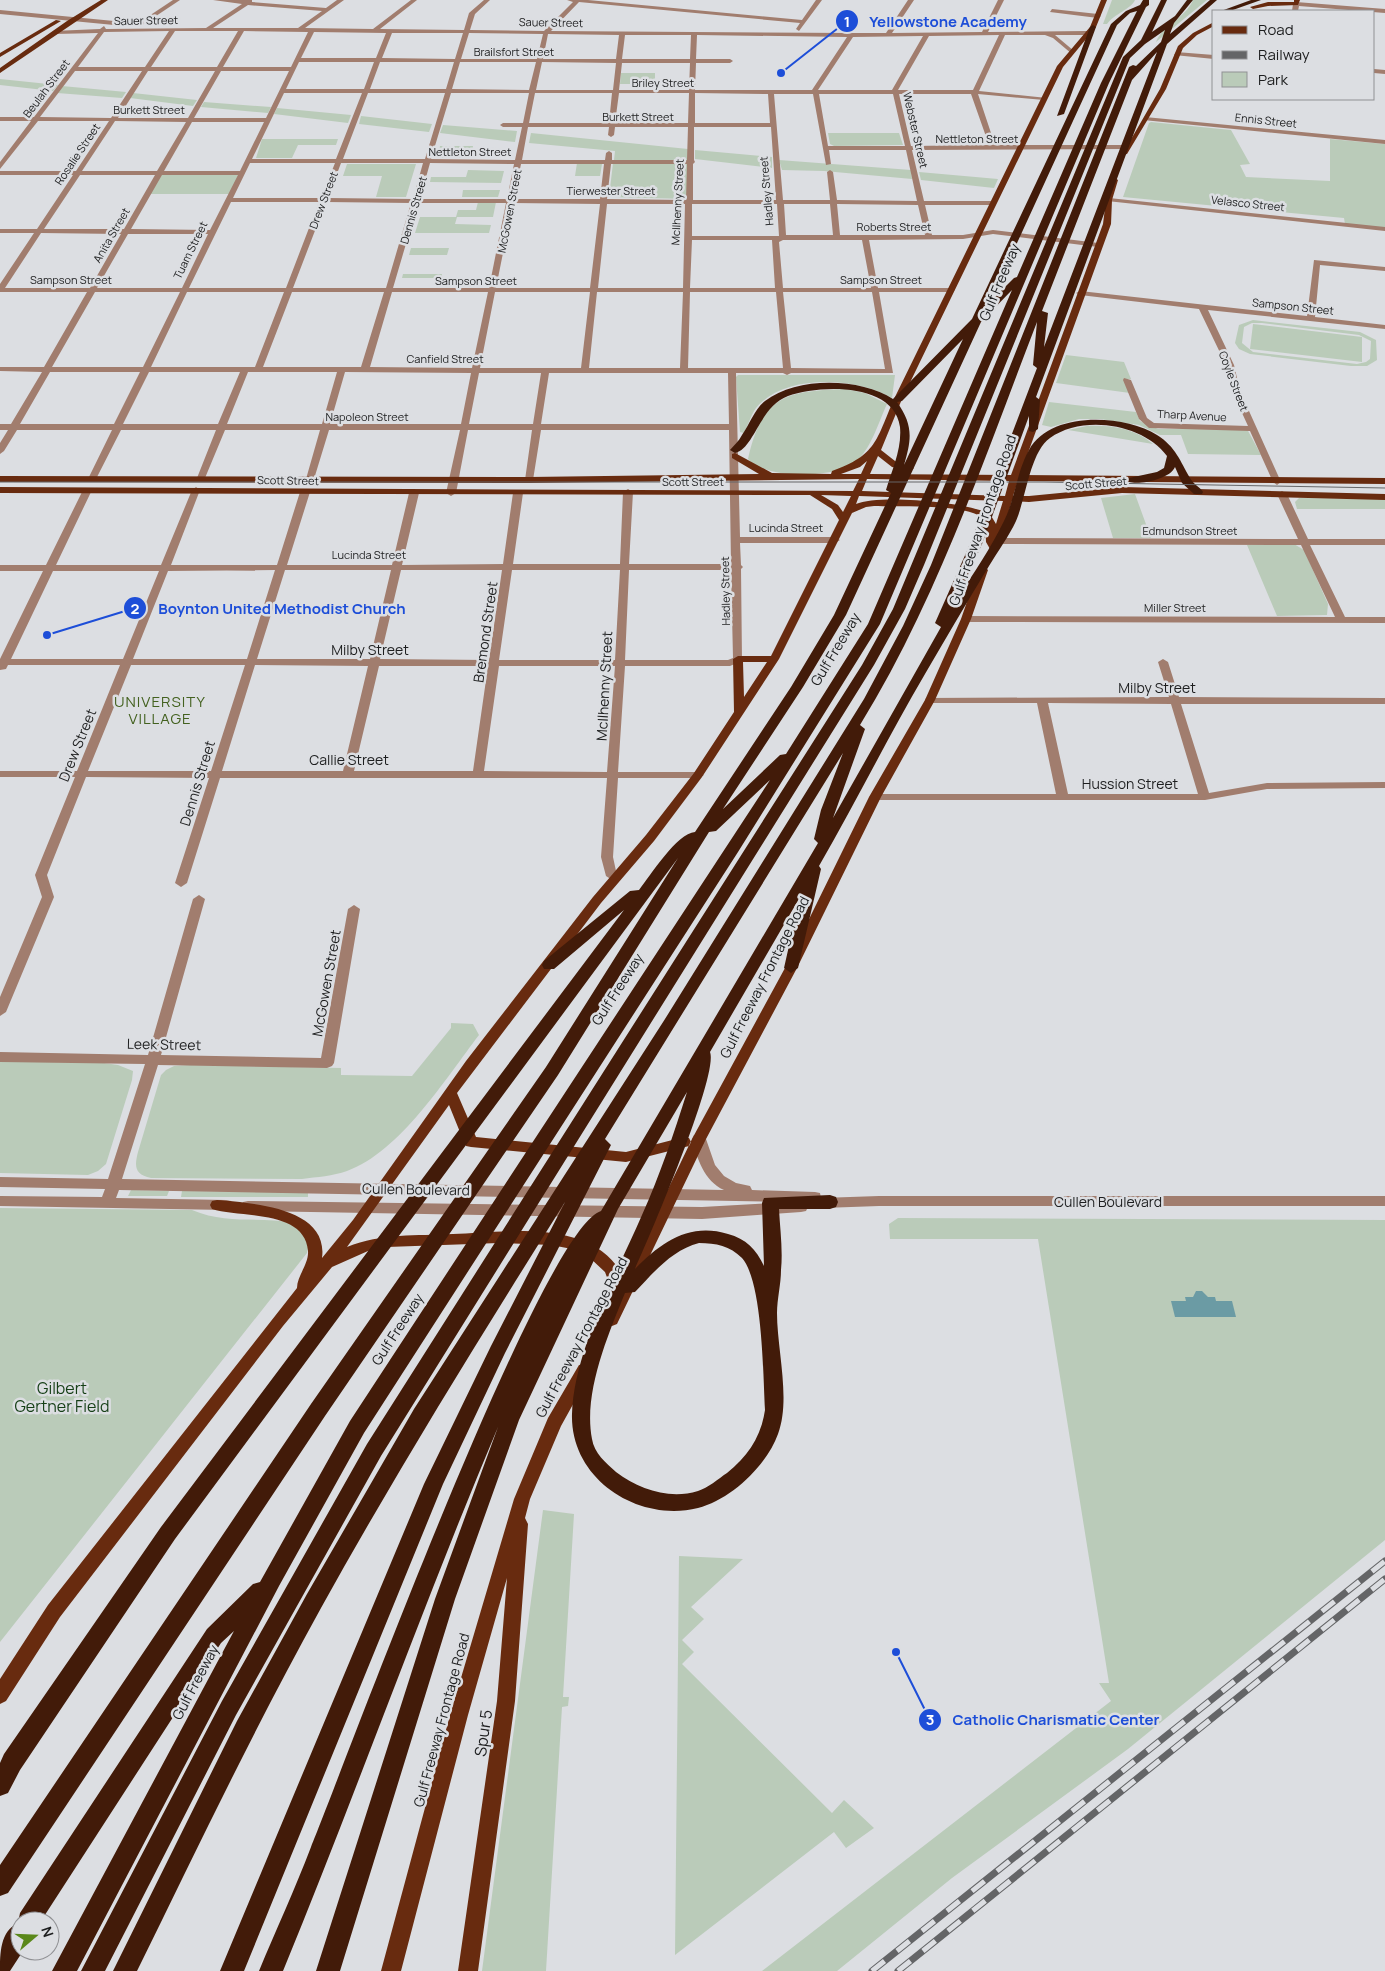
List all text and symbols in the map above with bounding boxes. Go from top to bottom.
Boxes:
callout: Yellowstone Academy [834,6,1037,36]
legend [1212,10,1375,100]
text: 1 [844,11,850,32]
text: Yellowstone Academy [869,11,1027,32]
street label: Sauer Street [114,12,178,28]
street label: Sauer Street [519,14,583,30]
text: Road [1258,19,1294,40]
street label: Brailsfort Street [474,44,554,59]
text: Railway [1258,44,1310,65]
street label: Beulah Street [19,56,73,120]
text: Park [1258,69,1288,90]
street label: Briley Street [632,75,694,90]
street label: Webster Street [900,91,932,169]
street label: Burkett Street [113,102,185,117]
street label: Burkett Street [602,109,674,124]
street label: Ennis Street [1234,109,1298,131]
street label: Rosalie Street [51,120,103,188]
street label: Nettleton Street [936,131,1018,146]
street label: Nettleton Street [429,144,511,159]
street label: Hadley Street [756,156,776,226]
street label: McIlhenny Street [667,158,687,246]
street label: McGowen Street [494,168,524,254]
street label: Drew Street [305,169,341,231]
street label: Dennis Street [396,174,430,246]
street label: Tierwester Street [566,183,656,198]
street label: Velasco Street [1211,192,1285,214]
street label: Anita Street [89,205,133,265]
street label: Tuam Street [170,219,210,281]
street label: Roberts Street [856,219,932,234]
street label: Gulf Freeway [974,240,1024,324]
street label: Sampson Street [30,272,112,287]
street label: Sampson Street [840,272,922,287]
street label: Sampson Street [435,273,517,288]
street label: Sampson Street [1251,294,1335,318]
street label: Coyle Street [1216,349,1252,413]
street label: Canfield Street [406,351,484,366]
street label: Tharp Avenue [1157,406,1228,424]
street label: Napoleon Street [325,409,409,424]
street label: Gulf Freeway Frontage Road [944,432,1020,608]
street label: Scott Street [257,472,319,488]
street label: Scott Street [1065,473,1127,493]
street label: Scott Street [662,474,724,489]
street label: Lucinda Street [749,520,823,535]
street label: Edmundson Street [1143,523,1238,538]
street label: Lucinda Street [332,547,406,562]
street label: Hadley Street [717,556,733,626]
street label: Bremond Street [468,580,502,684]
callout: Boynton United Methodist Church [123,593,415,623]
text: 2 [131,598,140,619]
text: Boynton United Methodist Church [158,598,406,619]
street label: Miller Street [1144,600,1206,615]
street label: Gulf Freeway [806,608,865,689]
street label: McIlhenny Street [592,630,616,741]
street label: Milby Street [331,640,409,659]
street label: Milby Street [1118,678,1196,697]
district label: UNIVERSITY VILLAGE [114,691,206,729]
street label: Drew Street [54,705,100,784]
street label: Dennis Street [175,738,219,828]
street label: Callie Street [309,750,389,769]
street label: Hussion Street [1082,774,1179,793]
street label: Gulf Freeway Frontage Road [715,893,813,1061]
street label: McGowen Street [307,928,345,1038]
street label: Gulf Freeway [587,949,648,1029]
street label: Leek Street [127,1034,202,1054]
street label: Cullen Boulevard [362,1179,470,1199]
street label: Cullen Boulevard [1054,1192,1162,1211]
street label: Gulf Freeway Frontage Road [530,1253,632,1421]
street label: Gulf Freeway [367,1289,428,1369]
park label: Gilbert Gertner Field [15,1377,109,1417]
street label: Gulf Freeway Frontage Road [409,1631,473,1809]
street label: Gulf Freeway [167,1641,223,1723]
callout: Catholic Charismatic Center [917,1705,1169,1735]
street label: Spur 5 [469,1708,497,1758]
text: 3 [926,1709,934,1730]
text: Catholic Charismatic Center [952,1709,1160,1730]
north arrow [10,1911,60,1961]
text: N [37,1924,58,1939]

